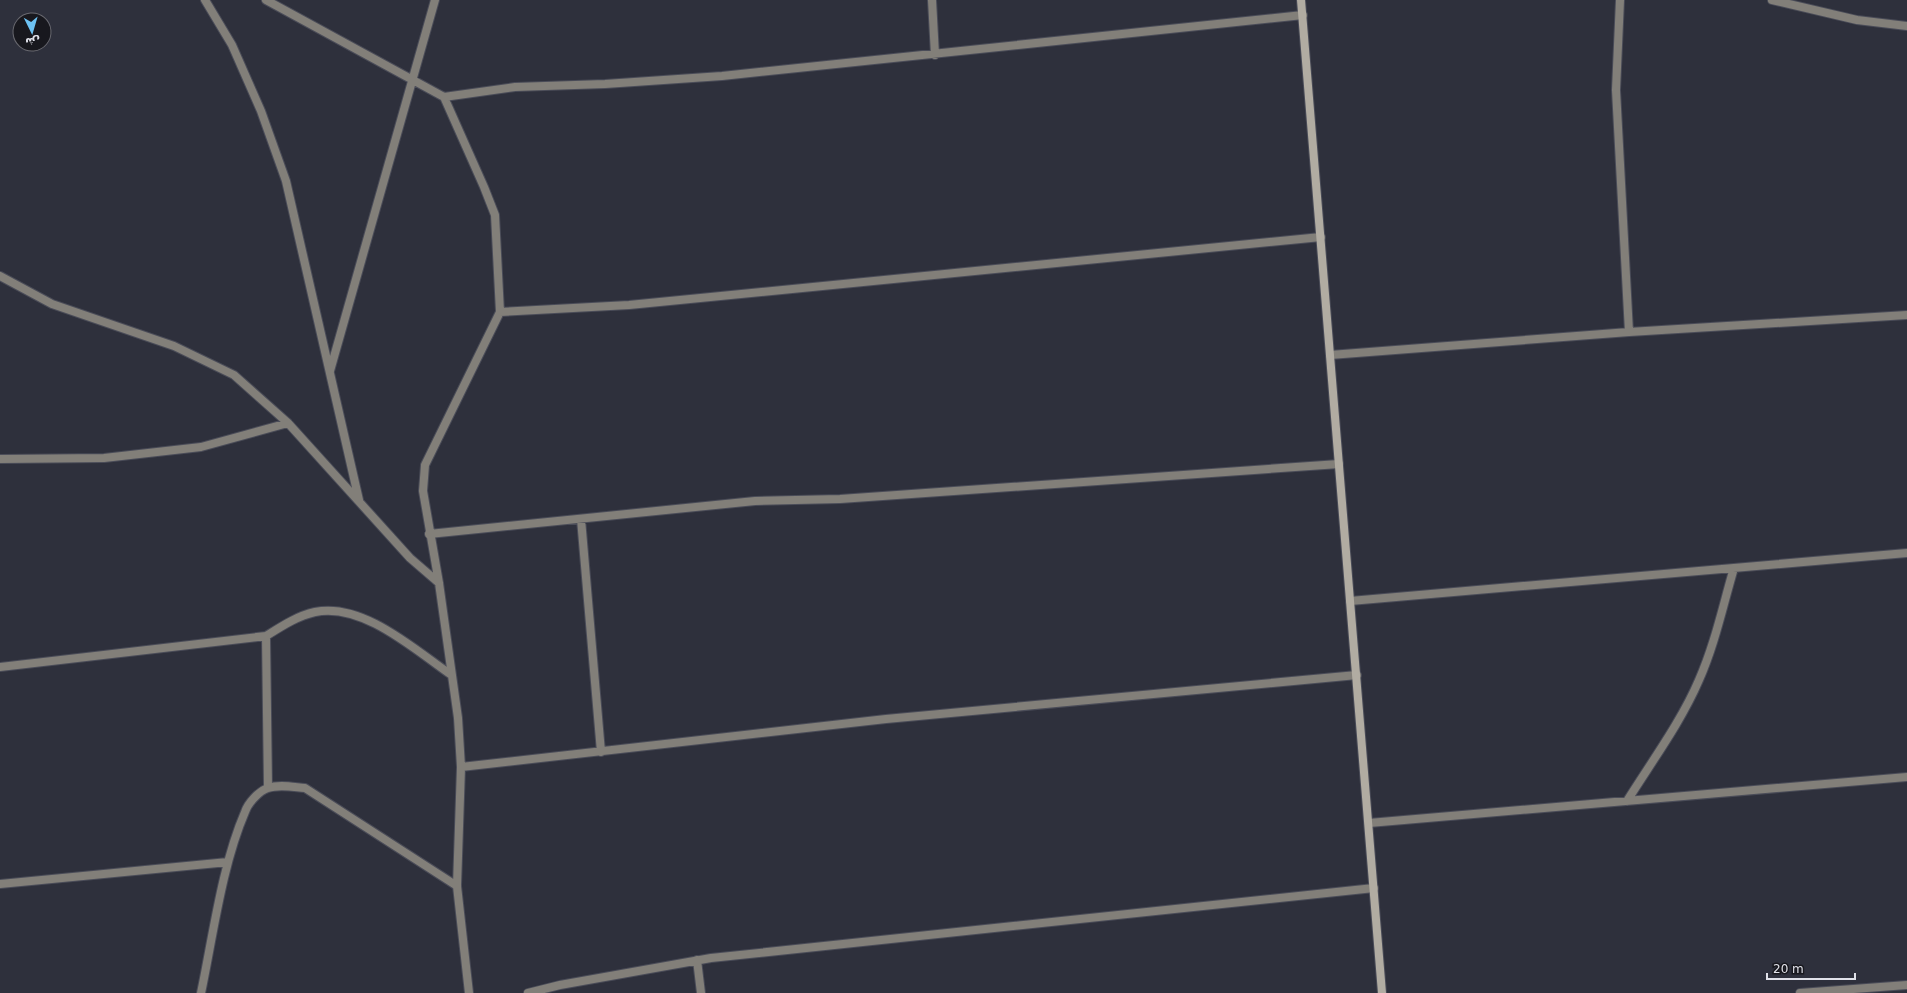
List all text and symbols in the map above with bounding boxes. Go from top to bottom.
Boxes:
north arrow [12,12,52,52]
text: ش [25,34,41,49]
scale bar [1767,955,1855,981]
text: 20 m [1773,962,1804,976]

